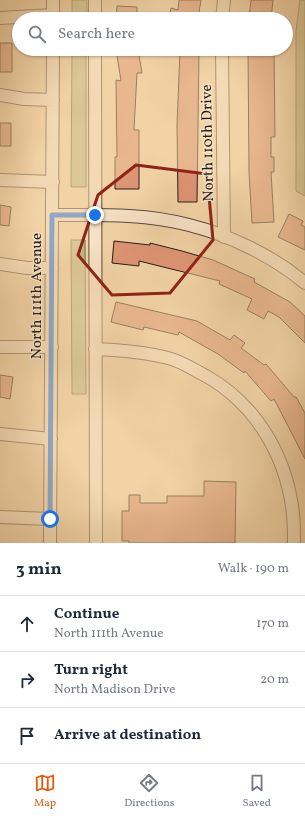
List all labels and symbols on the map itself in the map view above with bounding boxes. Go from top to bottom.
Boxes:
street label: North 110th Drive [197,84,220,202]
route end [86,206,104,224]
street label: North 111th Avenue [27,233,48,359]
route start [41,510,59,528]

